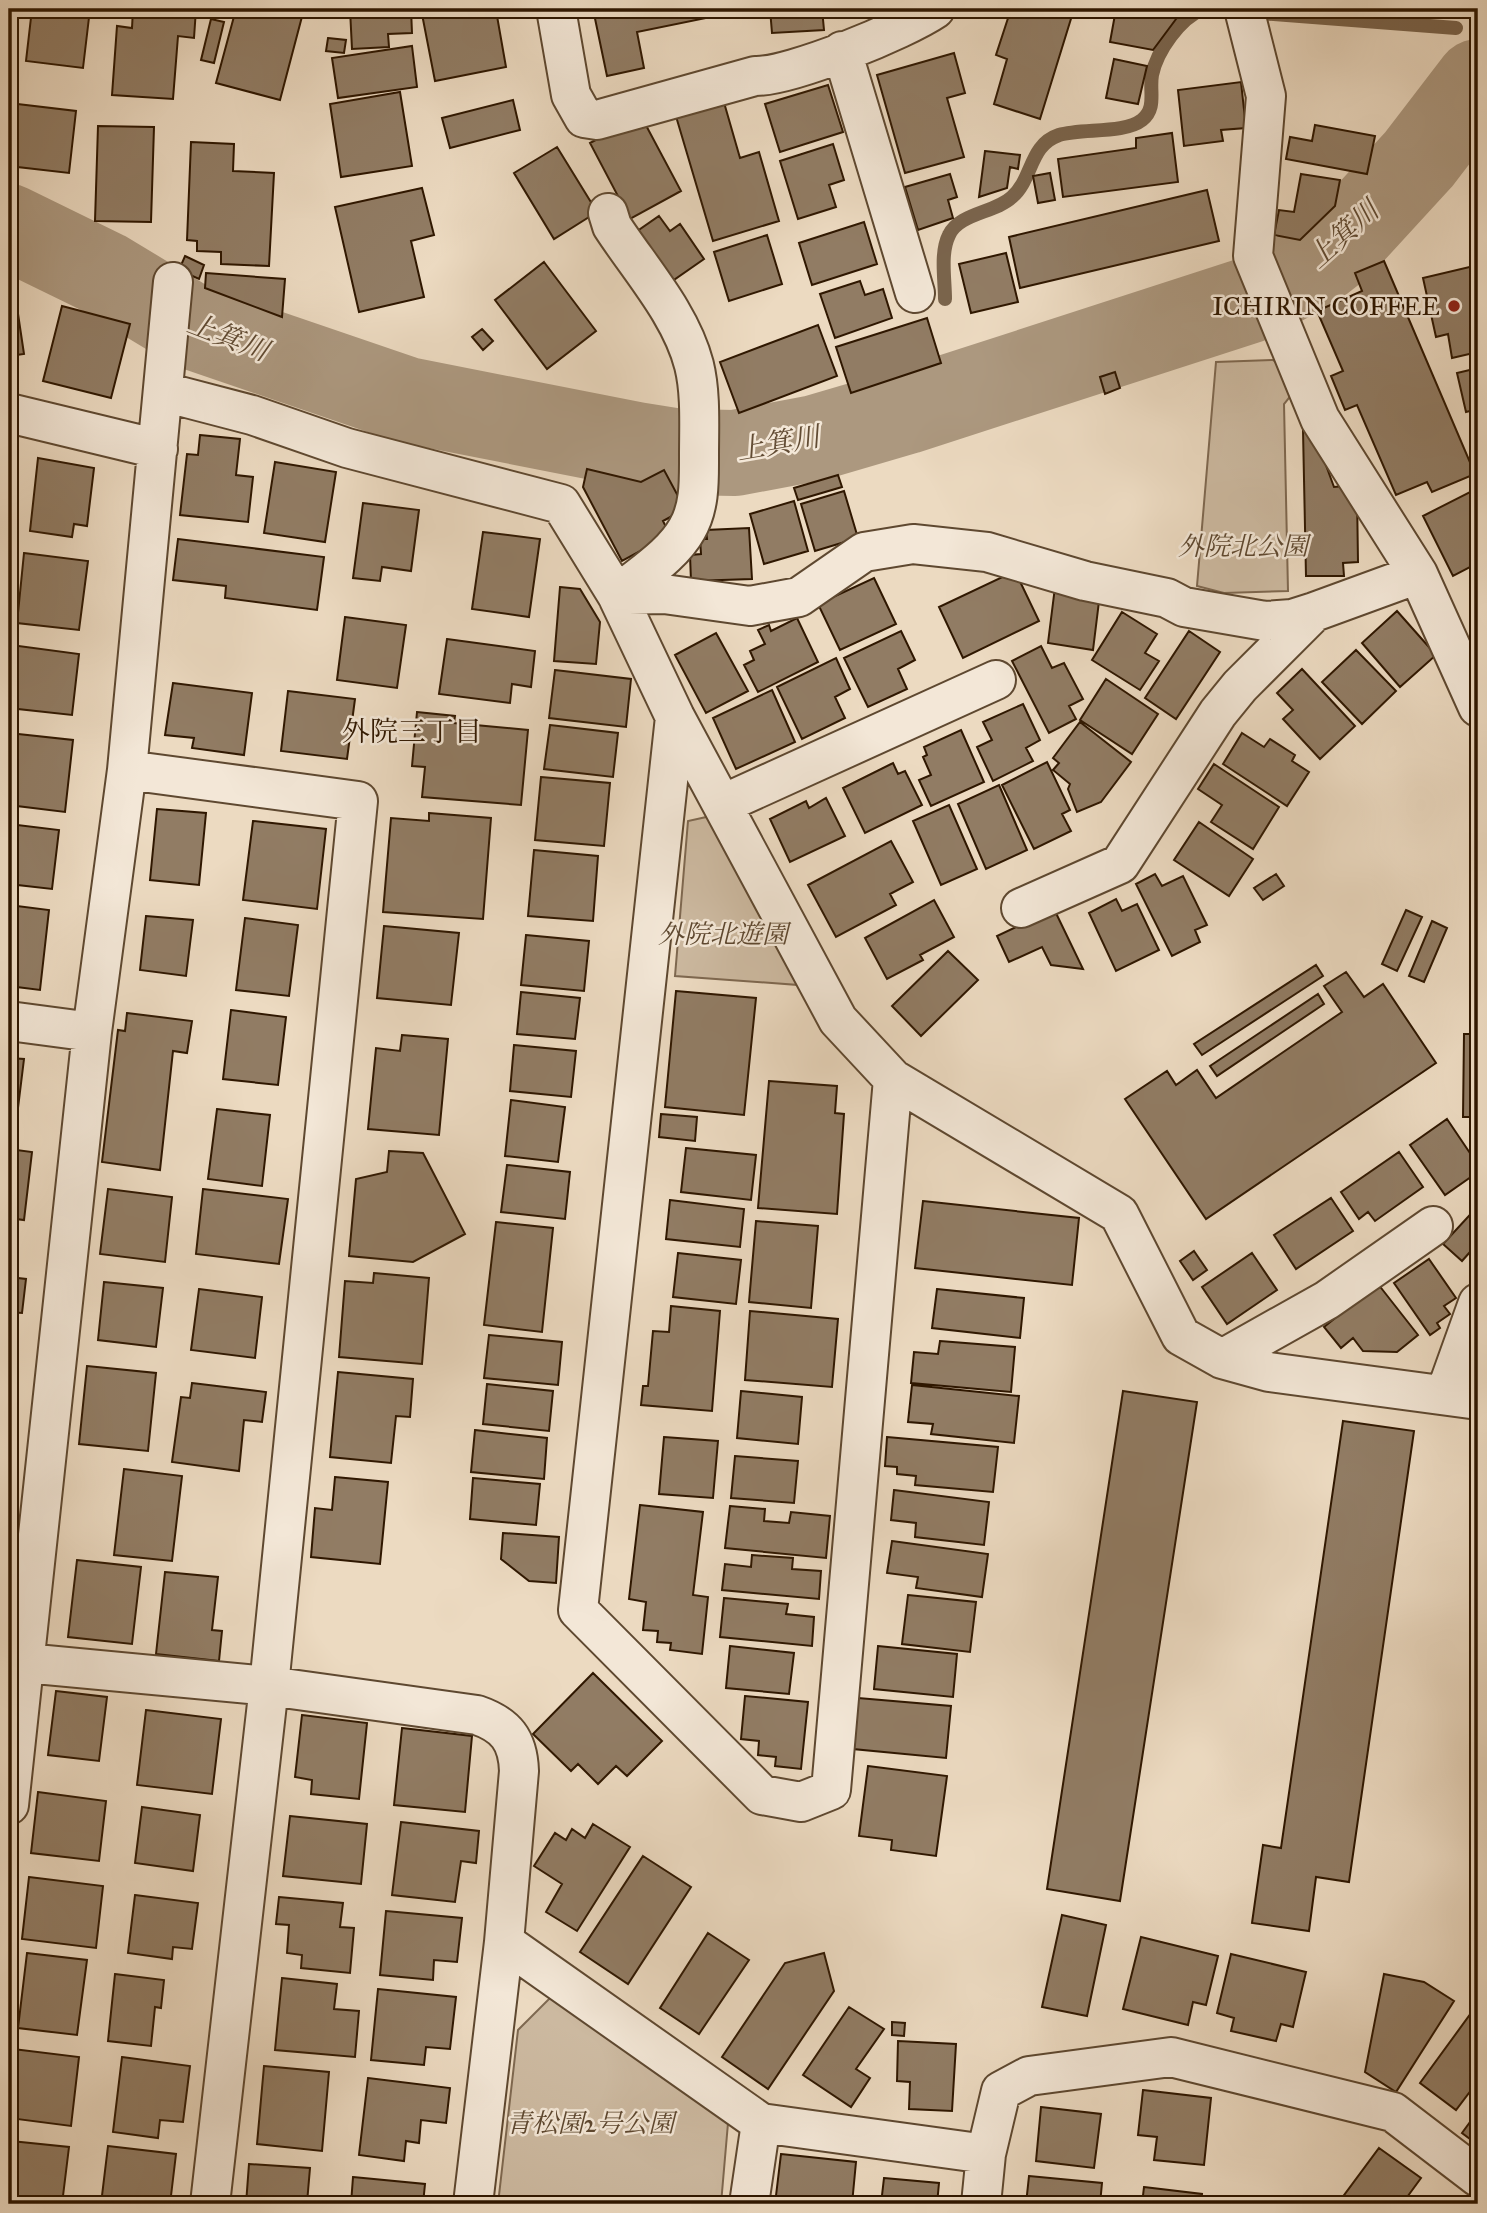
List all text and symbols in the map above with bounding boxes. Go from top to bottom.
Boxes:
water label: 上箕川 [1300,191,1388,275]
place label: ICHIRIN COFFEE [1212,290,1440,322]
marker: ICHIRIN COFFEE [1446,298,1462,314]
water label: 上箕川 [183,306,276,369]
water label: 上箕川 [734,418,825,468]
park label: 外院北公園 [1178,530,1312,562]
district label: 外院三丁目 [342,714,482,749]
park label: 外院北遊園 [658,918,792,950]
park label: 青松園2号公園 [506,2107,678,2139]

